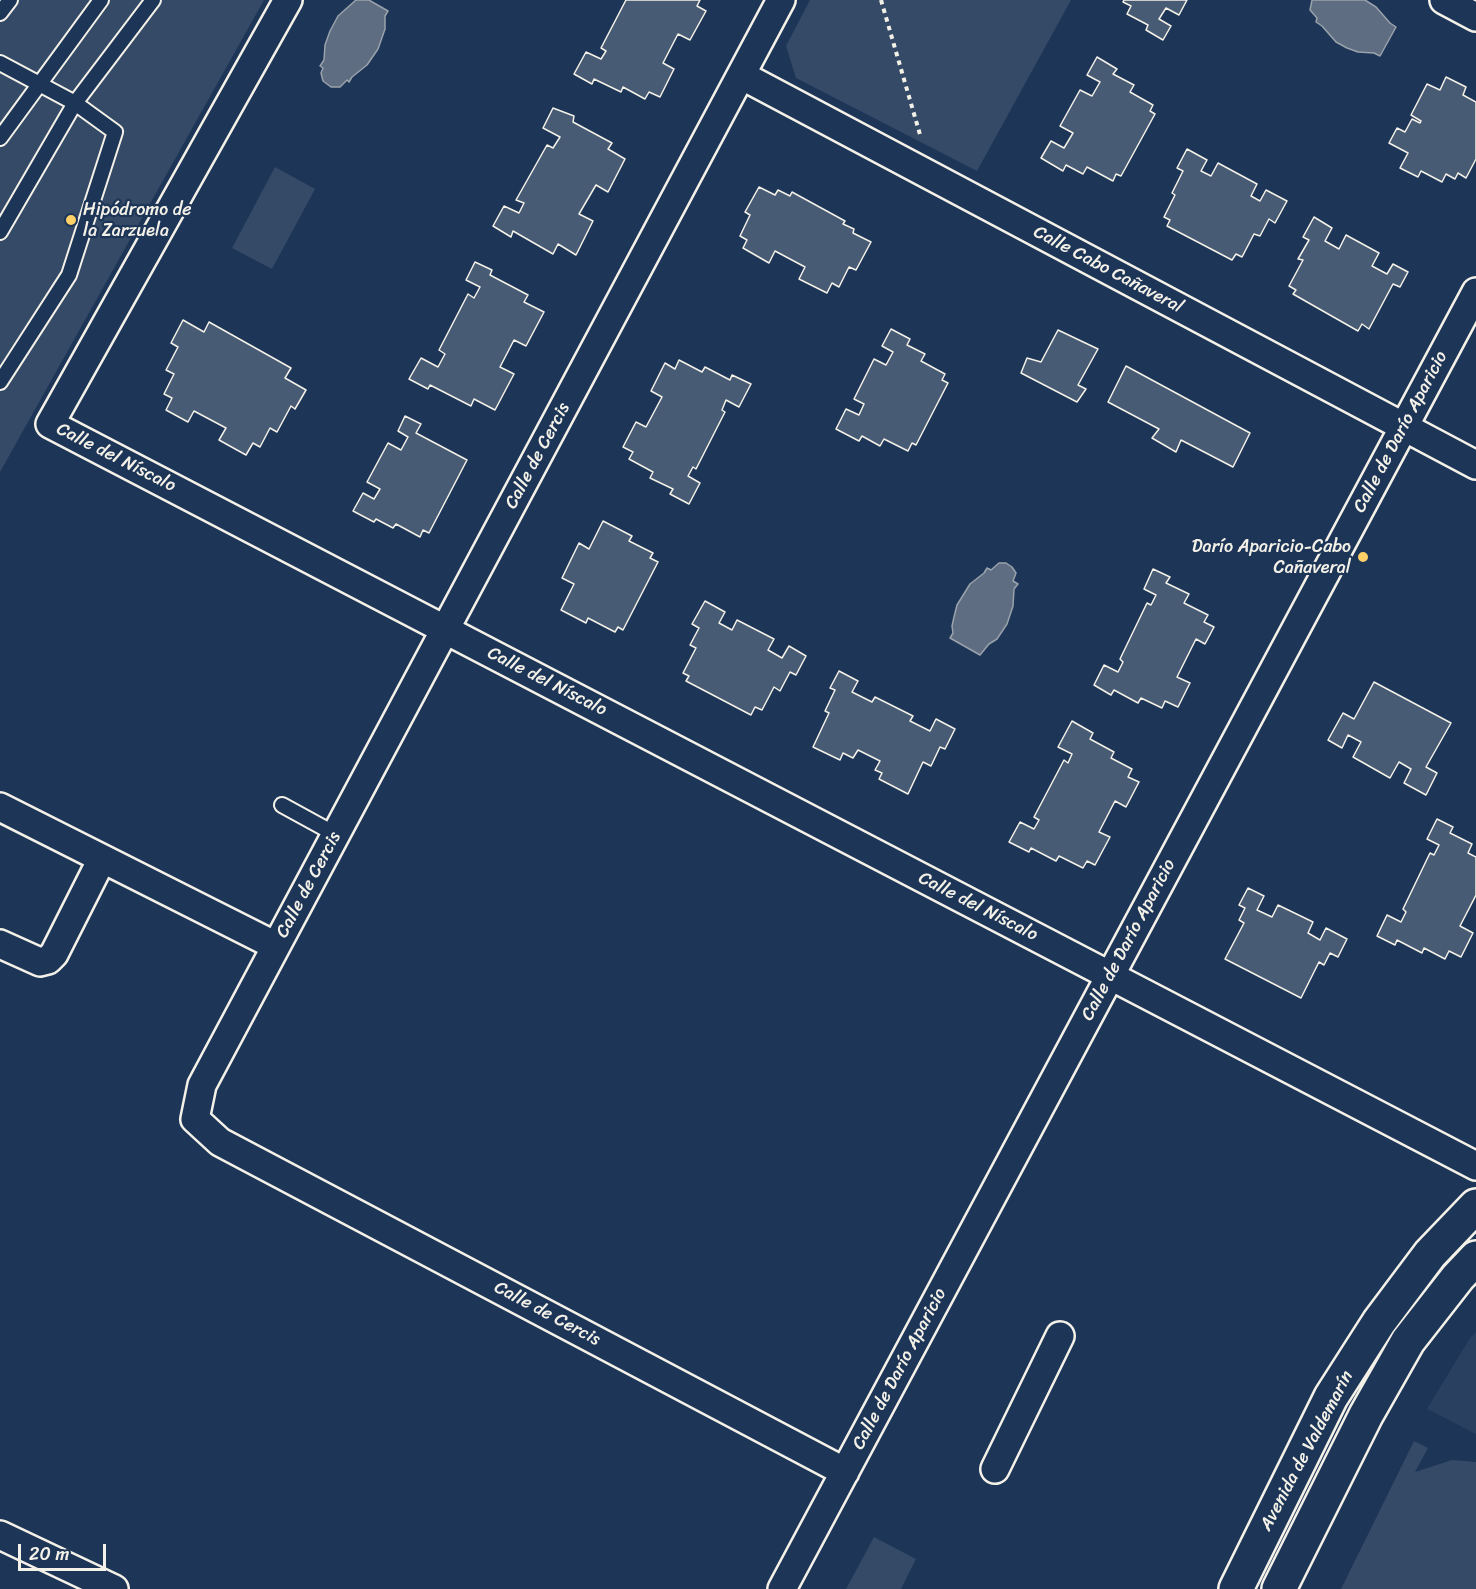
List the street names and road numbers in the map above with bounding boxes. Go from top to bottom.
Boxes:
street label: Calle Cabo Cañaveral [1030,221,1186,319]
street label: Calle de Darío Aparicio [1349,348,1453,516]
street label: Calle de Cercis [501,399,575,513]
street label: Calle del Níscalo [53,419,179,497]
street label: Calle del Níscalo [484,643,610,721]
street label: Calle de Cercis [272,828,346,942]
street label: Calle de Darío Aparicio [1077,856,1181,1024]
street label: Calle del Níscalo [915,868,1041,946]
street label: Calle de Cercis [490,1277,604,1351]
street label: Calle de Darío Aparicio [848,1285,952,1453]
street label: Avenida de Valdemarín [1256,1367,1358,1535]

